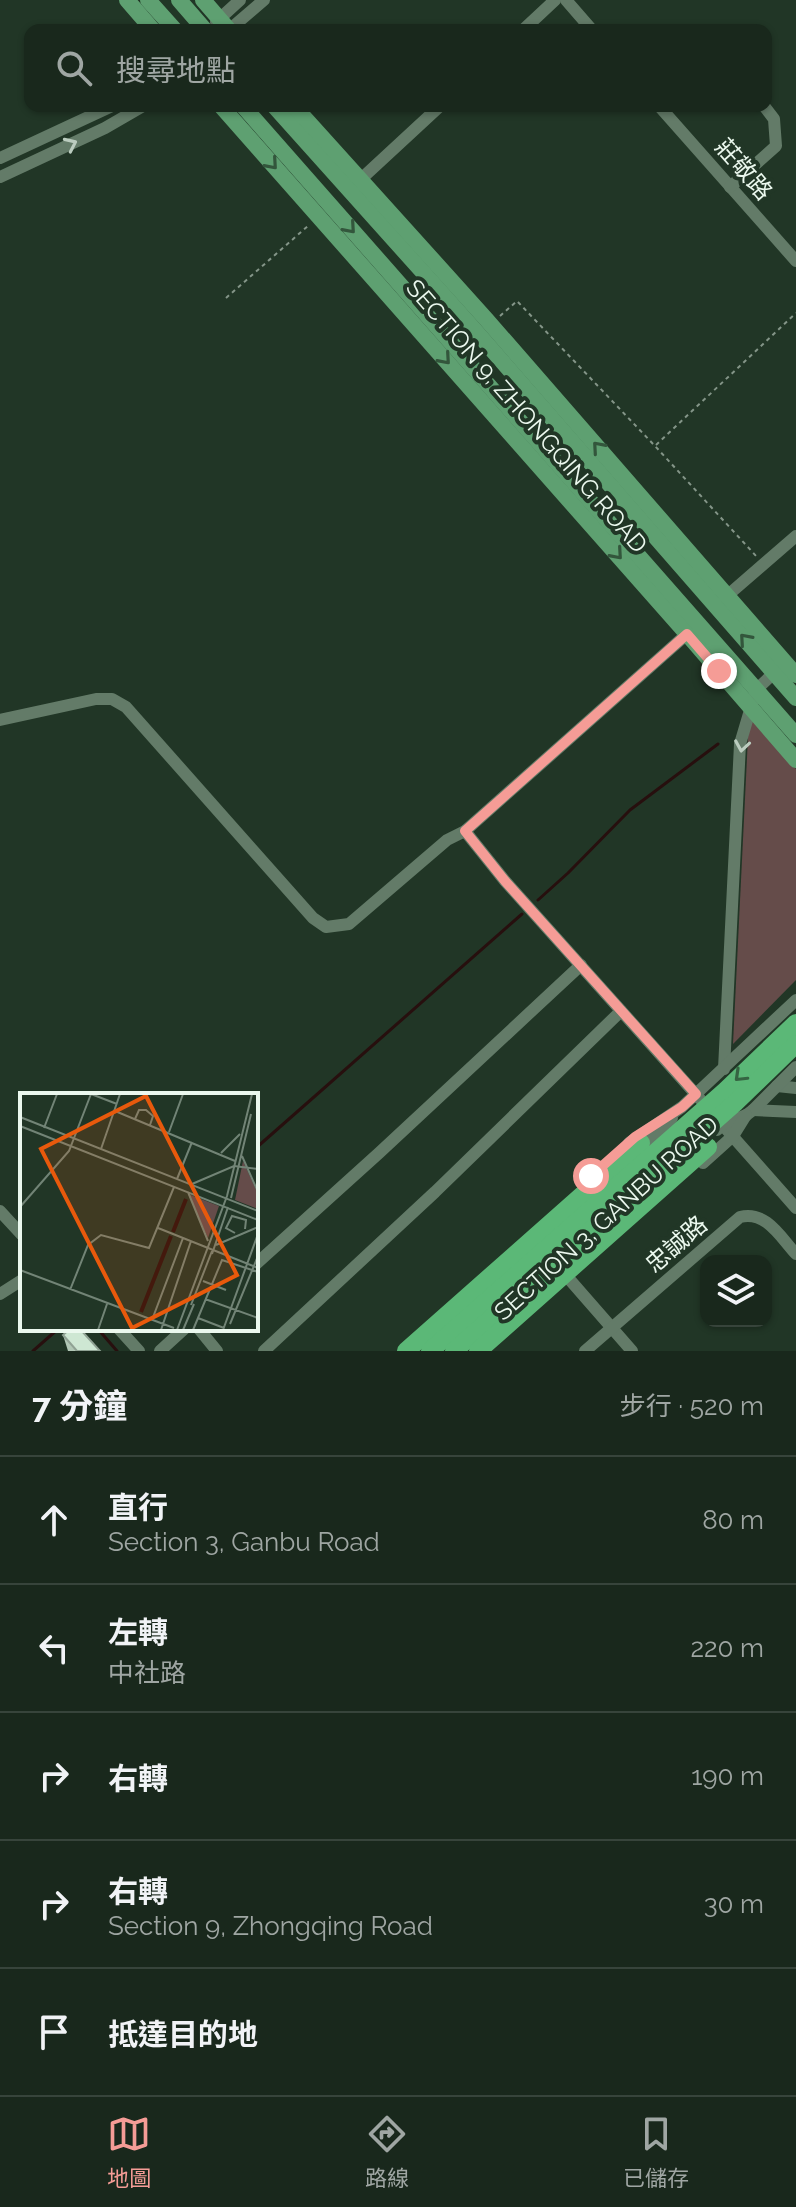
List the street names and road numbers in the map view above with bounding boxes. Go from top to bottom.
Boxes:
street label: 莊敬路 [709,132,779,206]
street label: SECTION 9, ZHONGQING ROAD [400,273,654,559]
street label: SECTION 3, GANBU ROAD [488,1110,724,1326]
street label: 忠誠路 [639,1209,713,1279]

